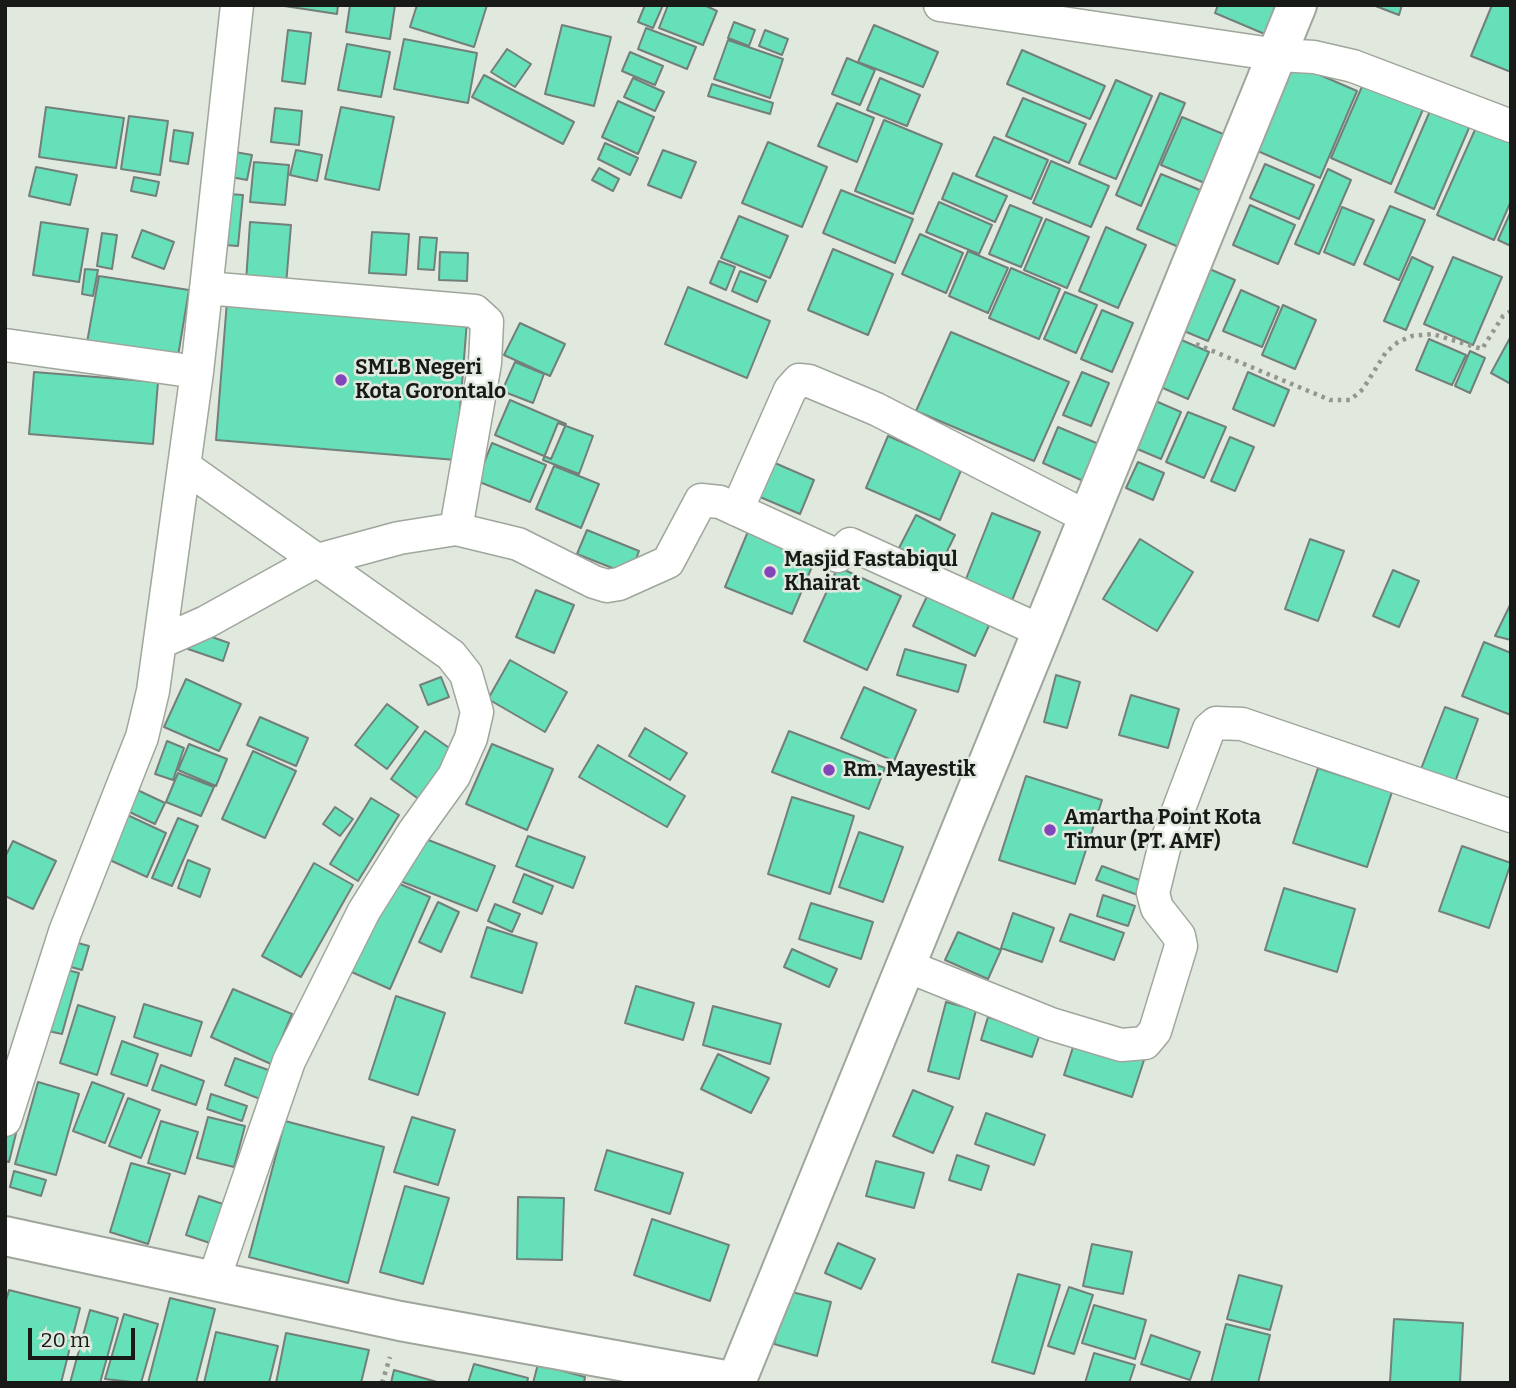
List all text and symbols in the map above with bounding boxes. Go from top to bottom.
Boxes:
place label: SMLB Negeri Kota Gorontalo [355,355,506,405]
marker: SMLB Negeri Kota Gorontalo [333,372,349,388]
place label: Masjid Fastabiqul Khairat [784,547,958,597]
marker: Masjid Fastabiqul Khairat [762,564,778,580]
place label: Rm. Mayestik [843,757,976,783]
marker: Rm. Mayestik [821,762,837,778]
place label: Amartha Point Kota Timur (PT. AMF) [1064,805,1261,855]
marker: Amartha Point Kota Timur (PT. AMF) [1042,822,1058,838]
scale bar [32,1314,138,1358]
text: 20 m [41,1327,90,1353]

